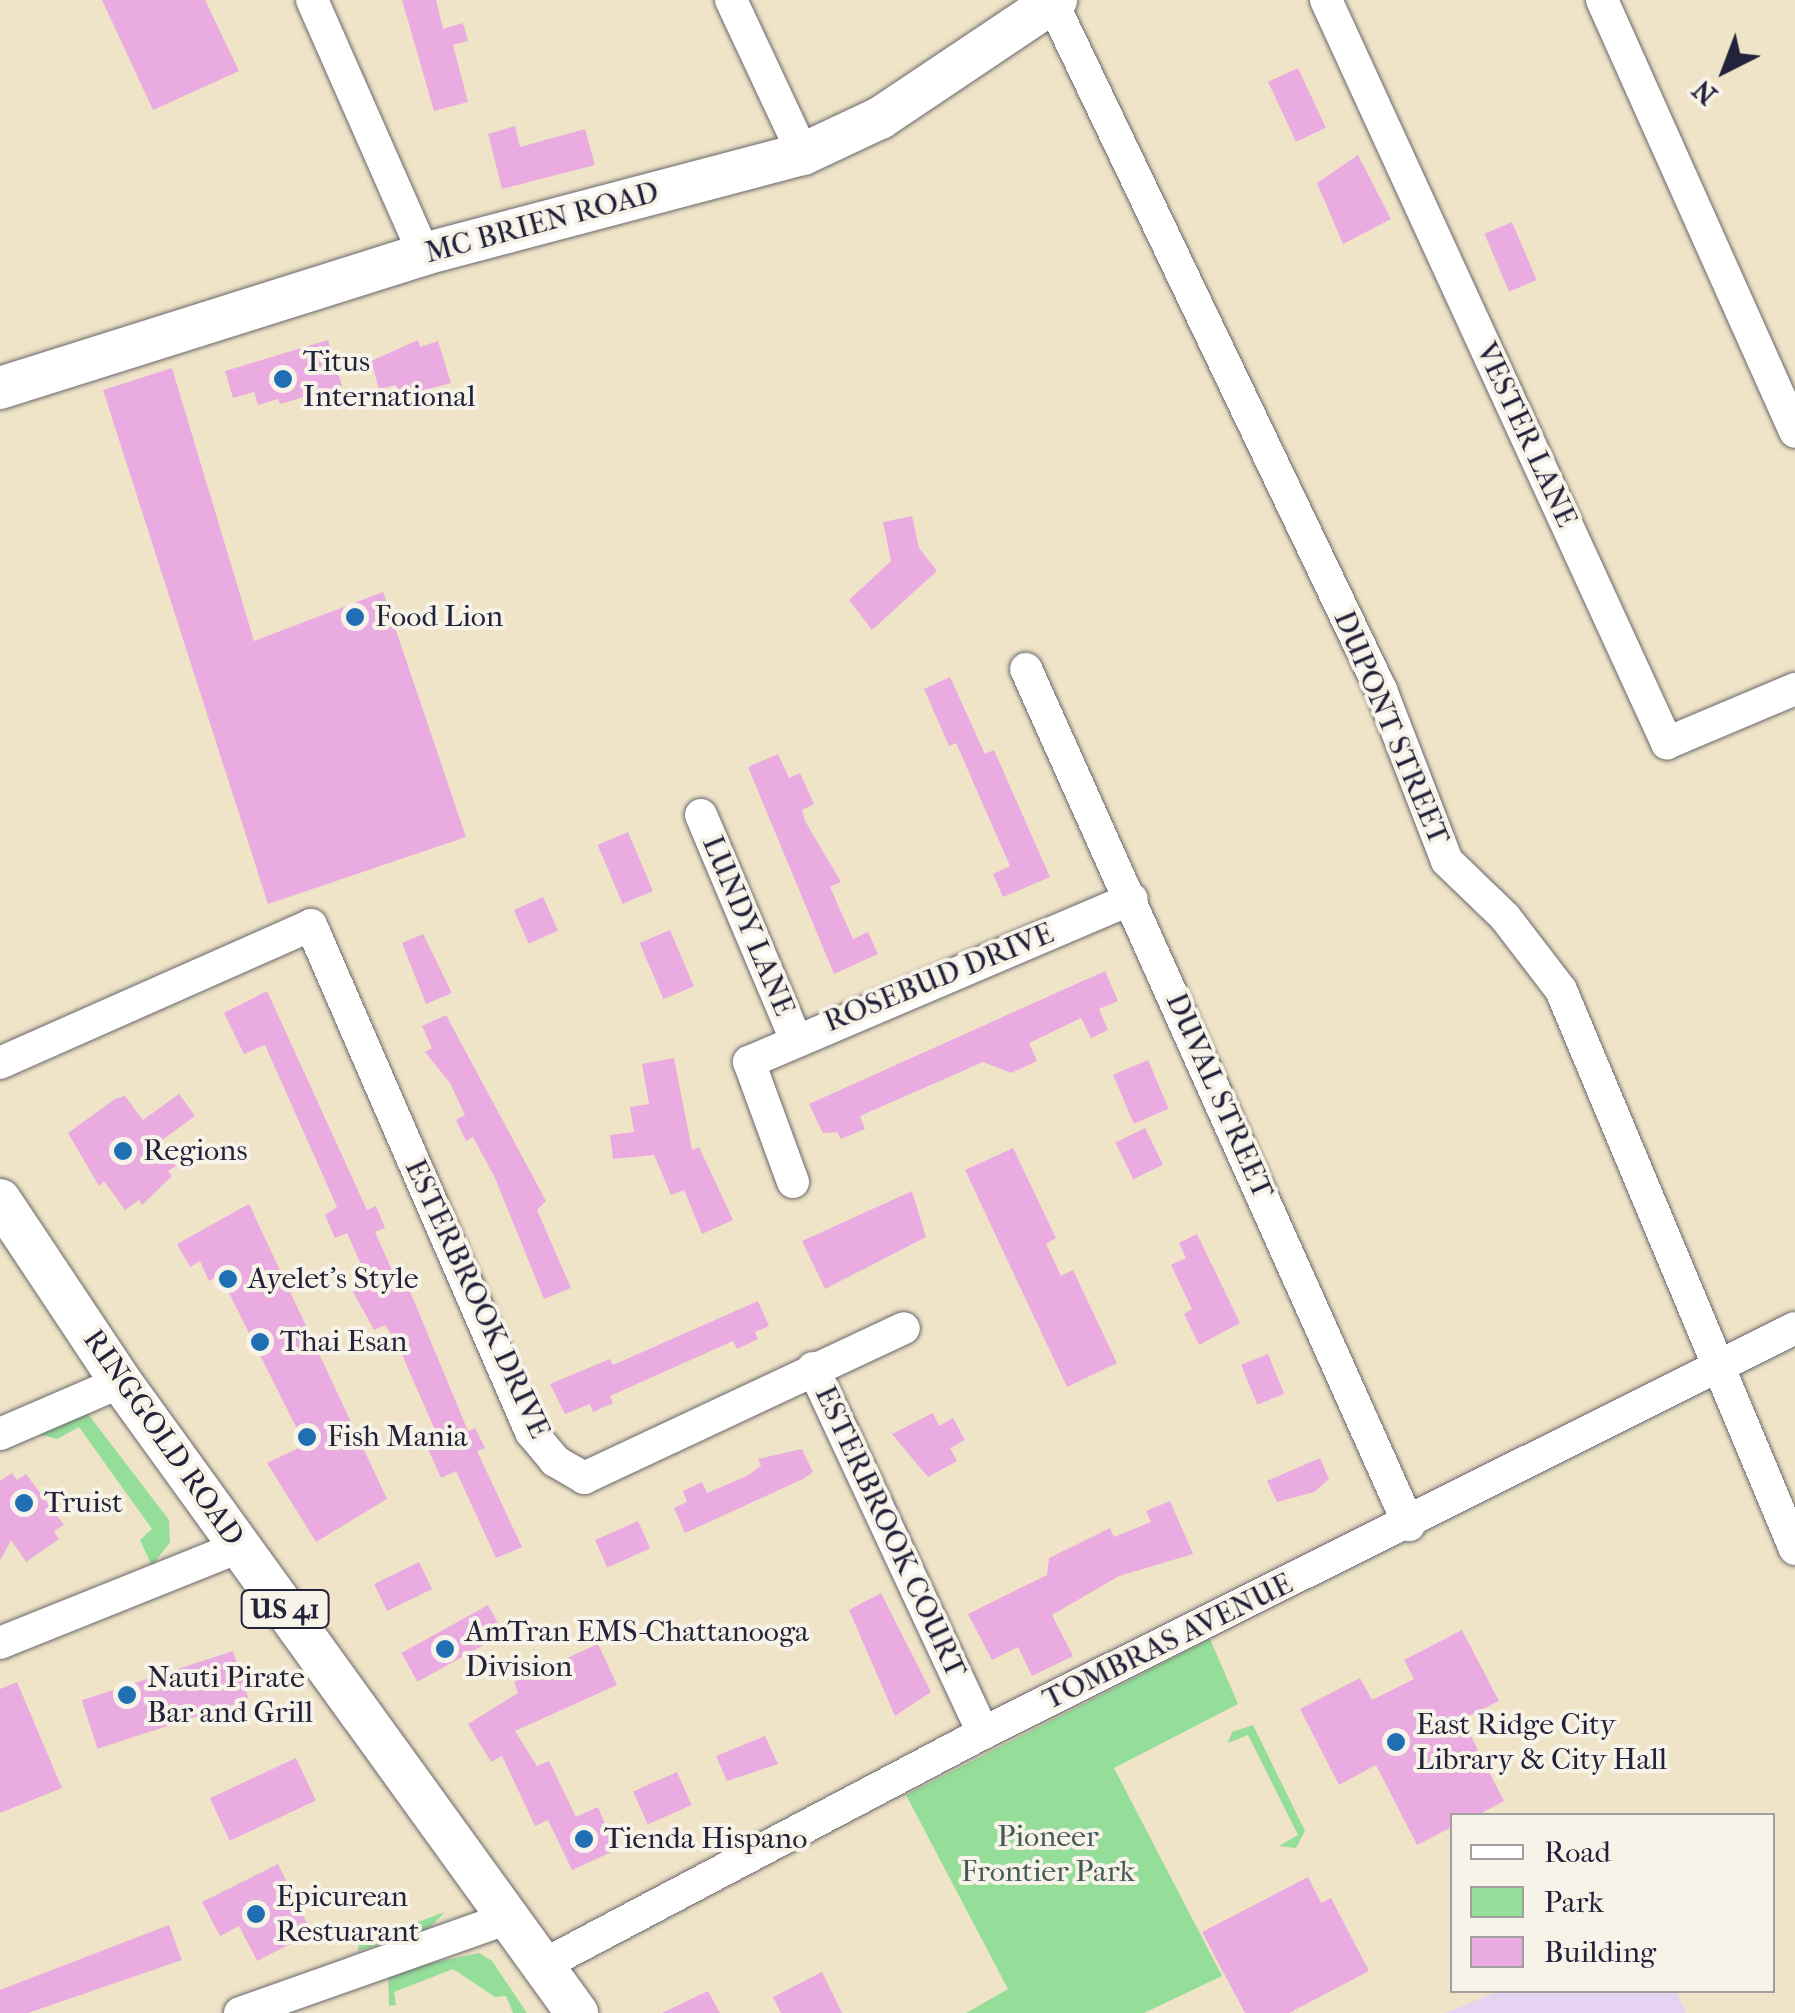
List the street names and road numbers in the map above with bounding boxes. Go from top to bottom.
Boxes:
street label: MC BRIEN ROAD [421,174,663,272]
street label: VESTER LANE [1468,337,1584,533]
street label: DUPONT STREET [1325,605,1457,851]
street label: LUNDY LANE [694,831,802,1021]
street label: ROSEBUD DRIVE [819,916,1059,1040]
street label: DUVAL STREET [1158,988,1280,1204]
street label: ESTERBROOK DRIVE [397,1154,557,1444]
street label: RINGGOLD ROAD [75,1323,251,1553]
street label: ESTERBROOK COURT [807,1380,973,1684]
street label: TOMBRAS AVENUE [1037,1566,1299,1718]
road number: US 41 [240,1586,330,1632]

